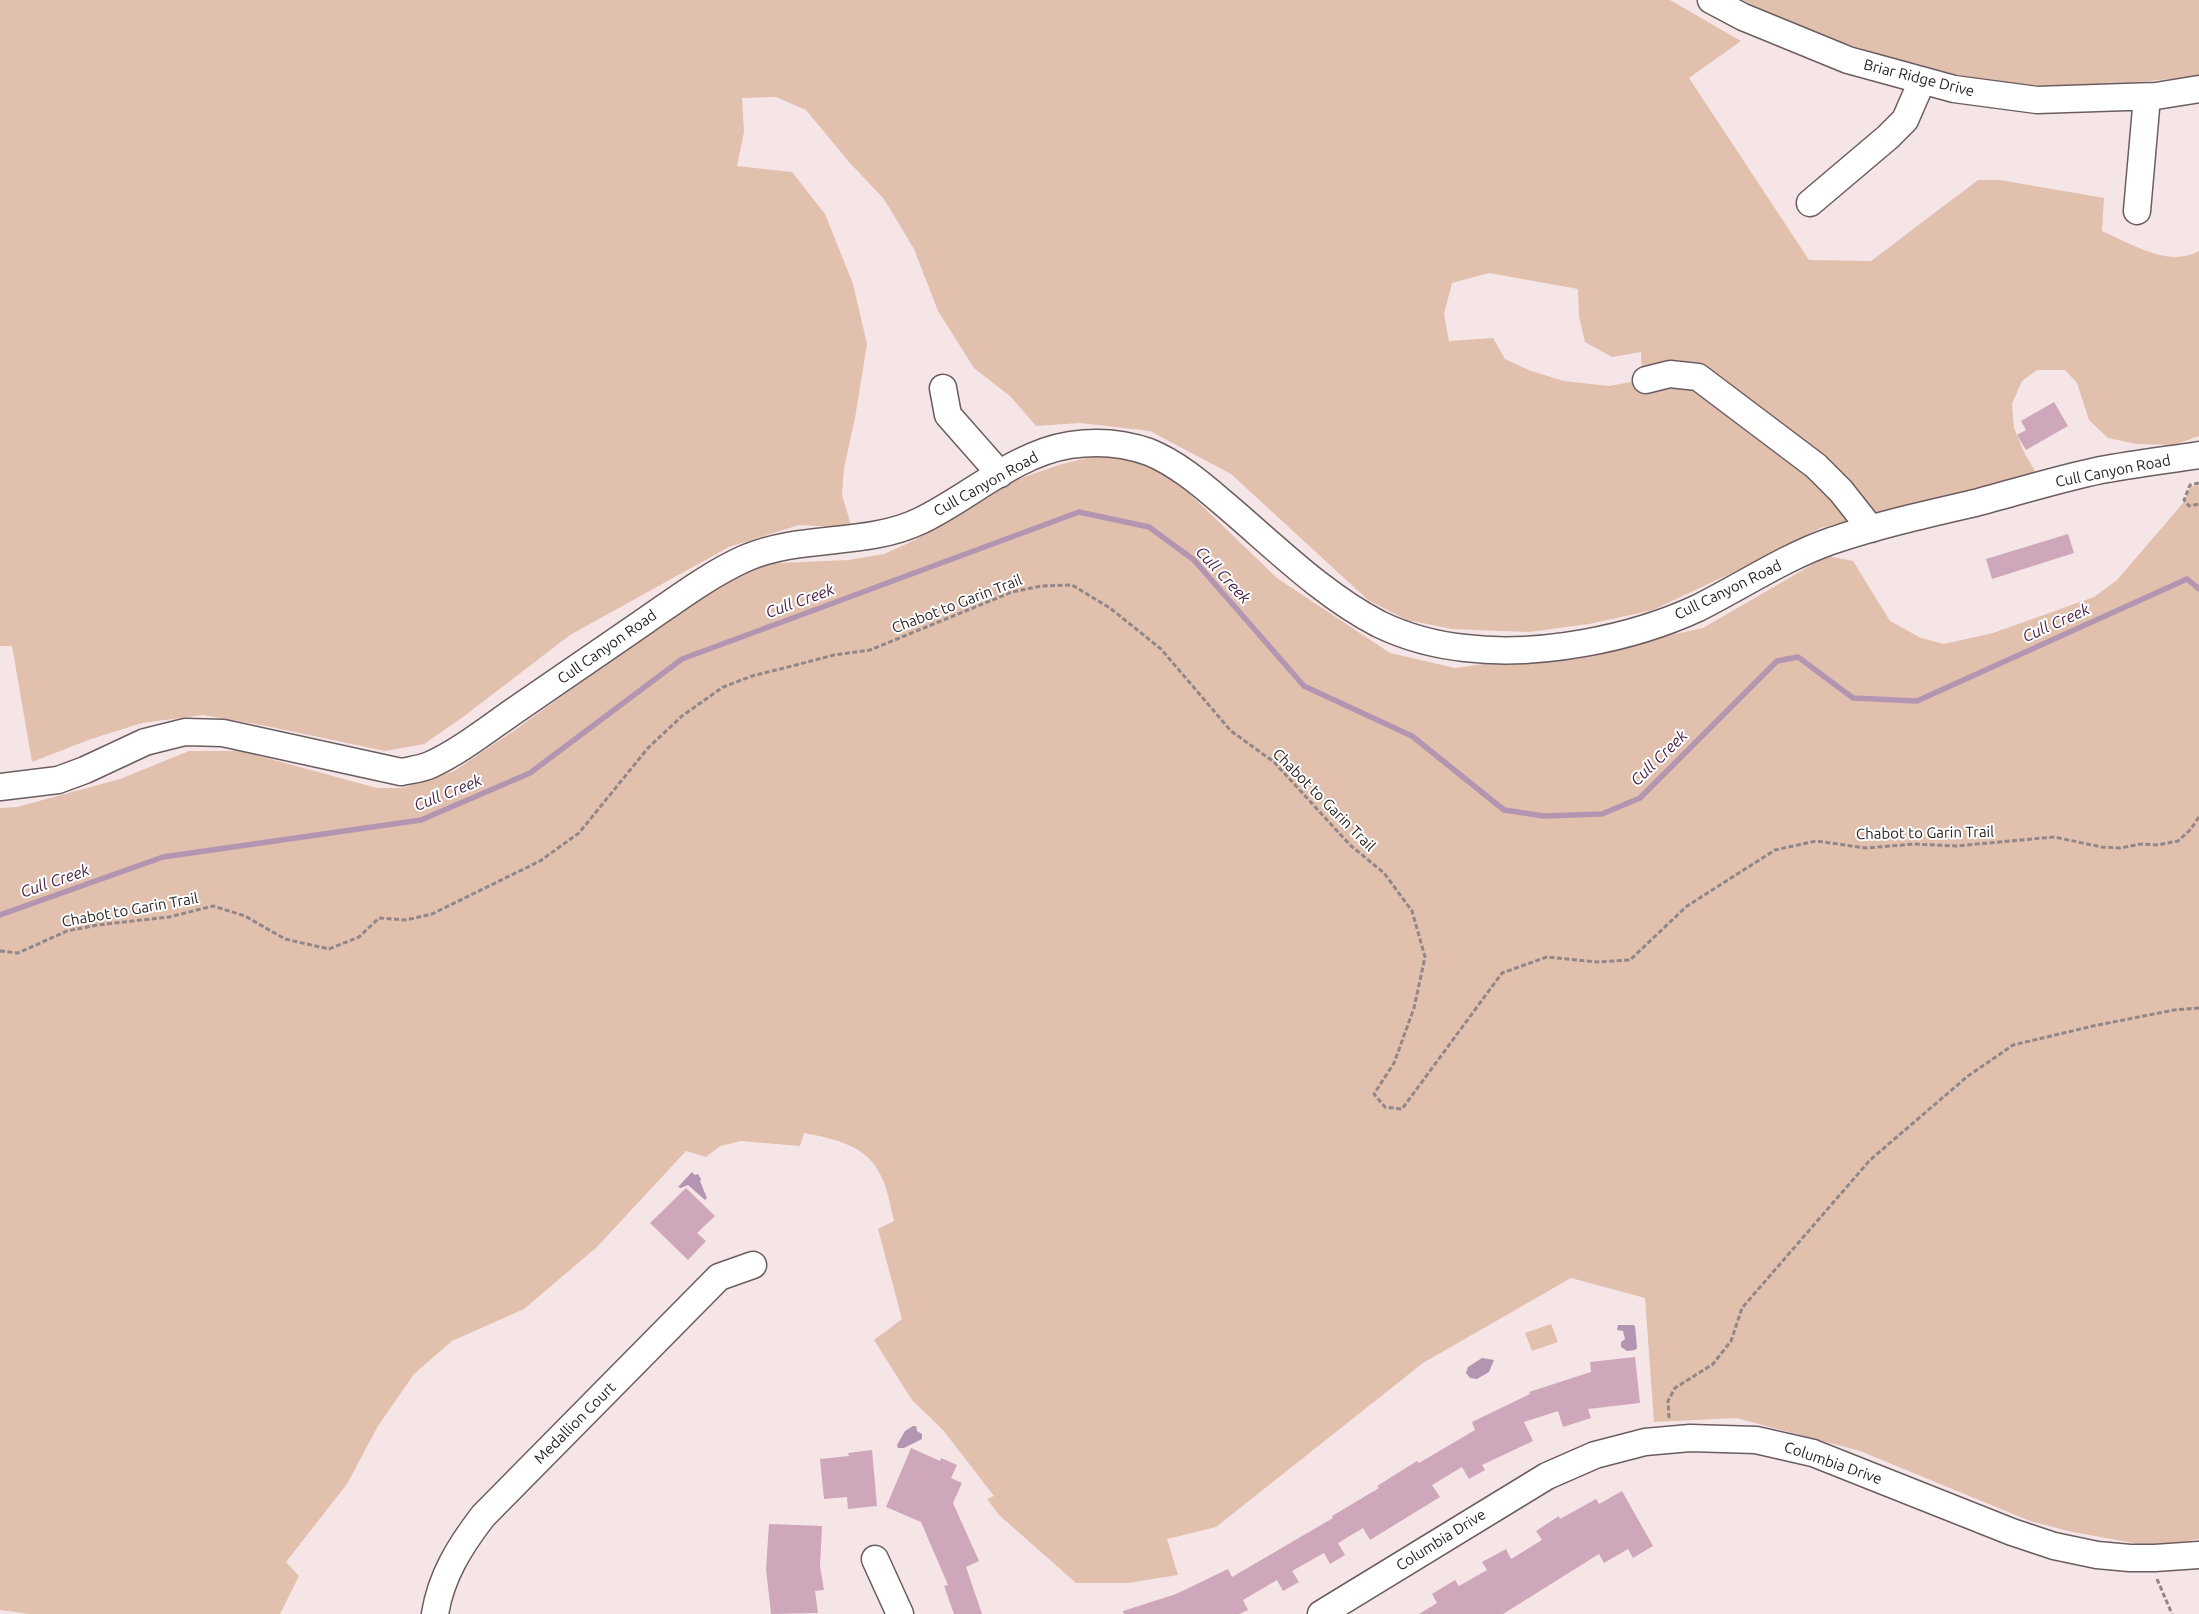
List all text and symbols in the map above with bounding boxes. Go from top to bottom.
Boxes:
street label: Briar Ridge Drive [1862,56,1976,100]
street label: Cull Canyon Road [931,448,1041,520]
street label: Cull Canyon Road [2054,451,2172,491]
water label: Cull Creek [1192,542,1254,608]
street label: Cull Canyon Road [1672,556,1784,624]
street label: Chabot to Garin Trail [889,571,1025,637]
water label: Cull Creek [763,580,837,622]
water label: Cull Creek [2019,600,2093,646]
street label: Cull Canyon Road [554,606,660,688]
water label: Cull Creek [1627,726,1691,790]
street label: Chabot to Garin Trail [1269,745,1379,855]
water label: Cull Creek [411,771,485,815]
street label: Chabot to Garin Trail [1856,823,1994,843]
water label: Cull Creek [18,860,92,902]
street label: Chabot to Garin Trail [60,889,200,931]
street label: Medallion Court [530,1378,620,1468]
street label: Columbia Drive [1782,1438,1884,1488]
street label: Columbia Drive [1393,1505,1489,1575]

